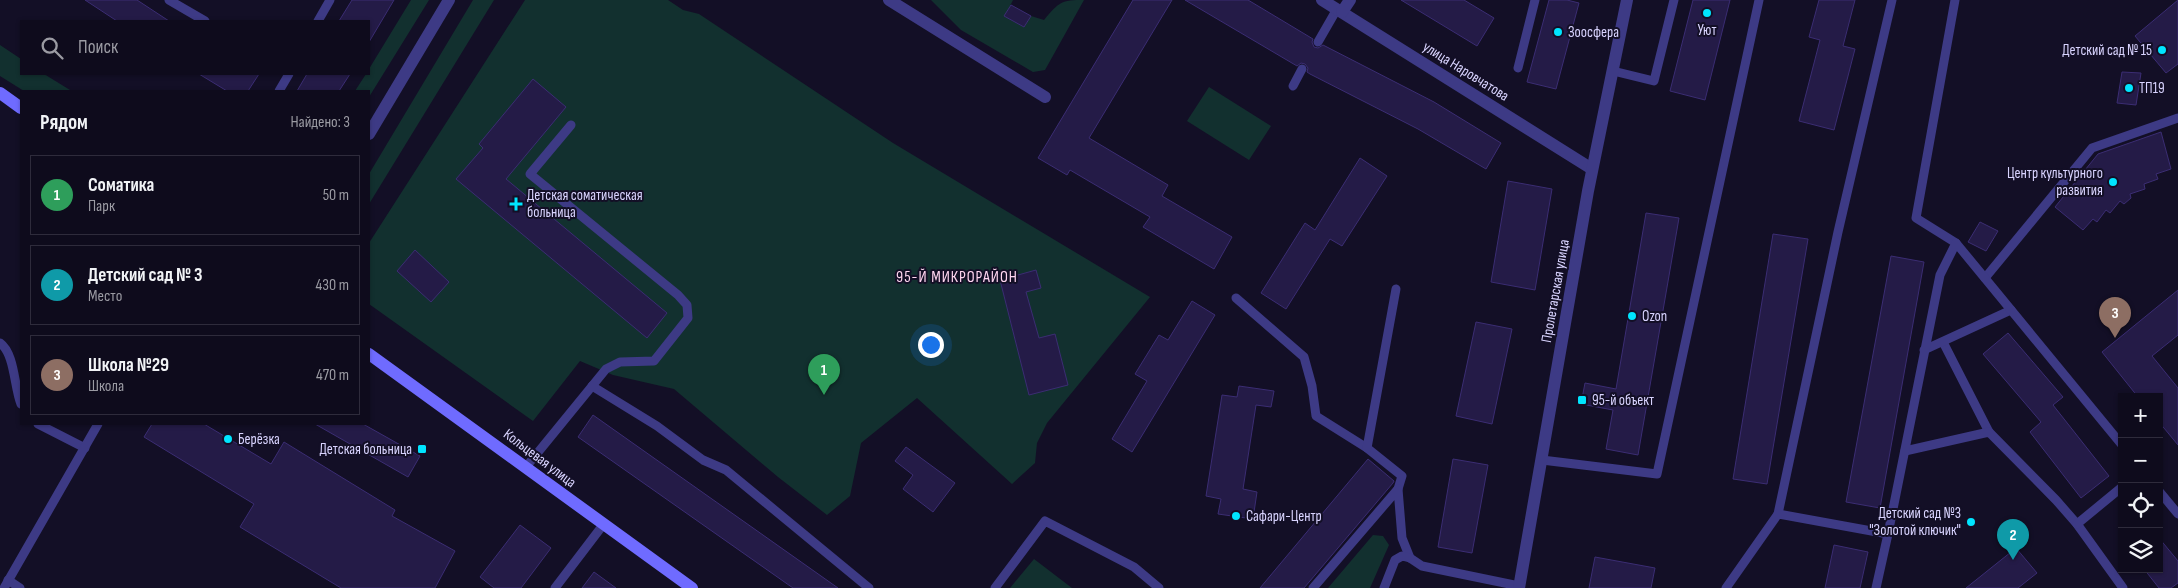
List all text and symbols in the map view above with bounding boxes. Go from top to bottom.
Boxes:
marker: Уют [1701,7,1713,19]
search box [20,20,370,75]
place label: Уют [1697,21,1717,40]
place label: Зоосфера [1568,23,1619,42]
marker: Зоосфера [1552,26,1564,38]
icon: search [38,34,66,62]
text: Поиск [78,36,118,59]
street label: улица Наровчатова [1419,37,1513,106]
place label: Детский сад № 15 [2062,41,2152,60]
marker: Детский сад № 15 [2156,44,2168,56]
place label: ТП19 [2139,79,2165,98]
marker: ТП19 [2123,82,2135,94]
text: Рядом [40,110,88,135]
text: Найдено: 3 [290,113,350,132]
place label: Центр культурного развития [2007,164,2103,200]
text: Соматика [88,174,154,197]
marker: Центр культурного развития [2107,176,2119,188]
text: 1 [54,186,60,205]
text: 50 m [323,186,349,205]
place label: Детская соматическая больница [527,186,643,222]
text: Парк [88,197,115,216]
marker: Детская соматическая больница [509,197,523,211]
street label: Пролетарская улица [1537,238,1574,344]
text: Детский сад № 3 [88,264,203,287]
district label: 95-Й МИКРОРАЙОН [896,268,1018,287]
text: 2 [53,276,61,295]
text: 430 m [316,276,349,295]
text: Место [88,287,122,306]
pin: 3 [2099,297,2131,338]
place label: Ozon [1642,307,1667,326]
marker: Ozon [1626,310,1638,322]
your location [918,332,944,358]
text: Школа №29 [88,354,169,377]
pin: 1 [808,354,840,395]
text: 3 [53,366,61,385]
text: 470 m [316,366,349,385]
text: Школа [88,377,124,396]
place label: 95-й объект [1592,391,1654,410]
map controls [2118,393,2163,573]
button: + [2118,393,2163,438]
marker: 95-й объект [1576,394,1588,406]
street label: Кольцевая улица [500,425,580,492]
place label: Берёзка [238,430,280,449]
marker: Берёзка [222,433,234,445]
button: − [2118,438,2163,483]
place label: Детская больница [320,440,412,459]
marker: Детская больница [416,443,428,455]
button: locate [2118,483,2163,528]
place label: Детский сад №3 "Золотой ключик" [1869,504,1961,540]
place label: Сафари-Центр [1246,507,1322,526]
marker: Сафари-Центр [1230,510,1242,522]
marker: Детский сад №3 "Золотой ключик" [1965,516,1977,528]
pin: 2 [1997,519,2029,560]
button: layers [2118,528,2163,573]

